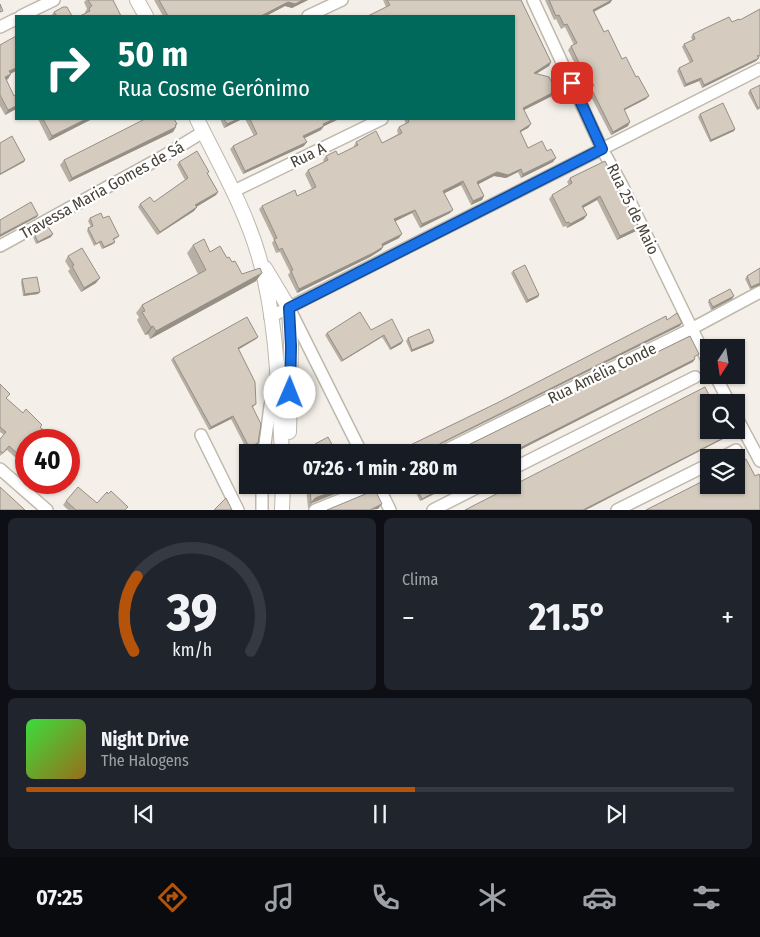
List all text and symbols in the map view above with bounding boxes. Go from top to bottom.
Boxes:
text: 50 m [118,33,188,75]
icon: right [35,35,100,100]
pin [551,62,593,104]
icon: arrive [558,69,586,97]
text: Rua Cosme Gerônimo [118,75,310,102]
street label: Travessa Maria Gomes de Sá [17,137,187,243]
street label: Rua A [287,138,329,172]
street label: Rua 25 de Maio [603,160,663,258]
street label: Rua Amélia Conde [545,338,659,407]
north arrow [700,339,745,384]
map controls [700,339,745,494]
position arrow [263,366,315,418]
button: search [700,394,745,439]
speed limit sign: 40 [15,429,80,494]
button: layers [700,449,745,494]
text: 07:26 · 1 min · 280 m [303,457,457,480]
text: Clima [402,570,438,589]
text: 39 [165,581,218,644]
text: 21.5° [529,594,607,640]
text: − [402,601,415,634]
text: + [721,601,734,634]
text: km/h [172,639,212,661]
text: Night Drive [101,728,189,751]
text: The Halogens [101,751,189,770]
icon: previous [130,800,158,828]
icon: pause [366,800,394,828]
icon: next [602,800,630,828]
icon: directions [155,880,190,915]
icon: music [262,880,297,915]
icon: phone [368,880,403,915]
icon: climate [475,880,510,915]
icon: car [582,880,617,915]
icon: filters [689,880,724,915]
text: 07:25 [36,884,83,911]

